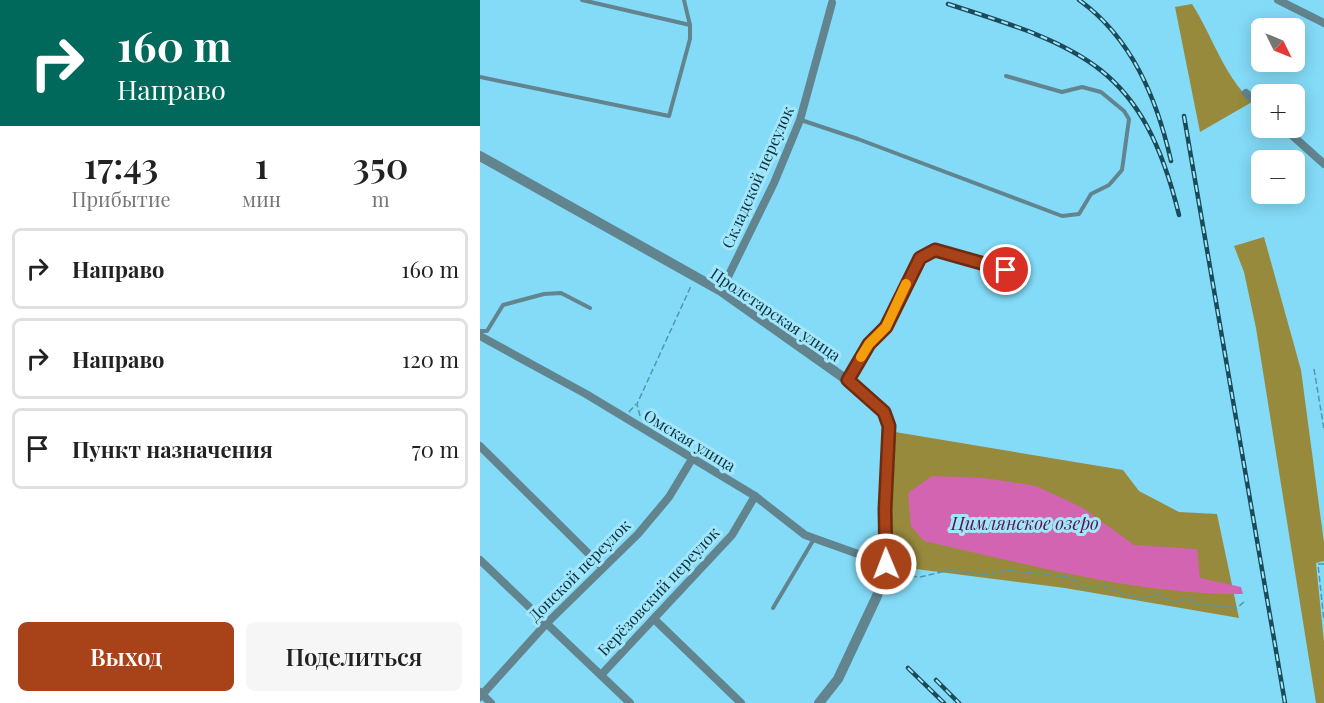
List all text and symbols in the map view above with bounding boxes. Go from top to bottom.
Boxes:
text: 160 m [117,17,232,73]
north arrow [1251,18,1305,72]
map controls [1251,18,1305,204]
icon: right [18,24,96,102]
text: Направо [117,71,226,107]
button: + [1251,84,1305,138]
street label: Складской переулок [716,103,798,251]
text: 17:43 [84,140,158,188]
text: 1 [255,140,268,188]
text: 350 [353,140,408,188]
button: − [1251,150,1305,204]
text: Прибытие [72,185,171,212]
text: мин [242,185,281,212]
text: m [372,185,389,212]
pin [980,244,1031,295]
icon: right [21,252,54,285]
icon: arrive [989,253,1022,286]
text: Направо [72,254,165,284]
text: 160 m [401,254,459,284]
street label: Пролетарская улица [707,263,845,365]
icon: right [21,342,54,375]
text: Направо [72,344,165,374]
text: 120 m [402,344,459,374]
street label: Омская улица [640,404,740,476]
icon: arrive [21,432,54,465]
text: Пункт назначения [72,434,273,464]
text: 70 m [412,434,459,464]
water label: Цимлянское озеро [950,511,1099,535]
street label: Донской переулок [523,514,635,626]
street label: Берёзовский переулок [593,522,723,660]
position arrow [854,532,918,596]
button: Выход [18,622,234,691]
button: Поделиться [246,622,462,691]

